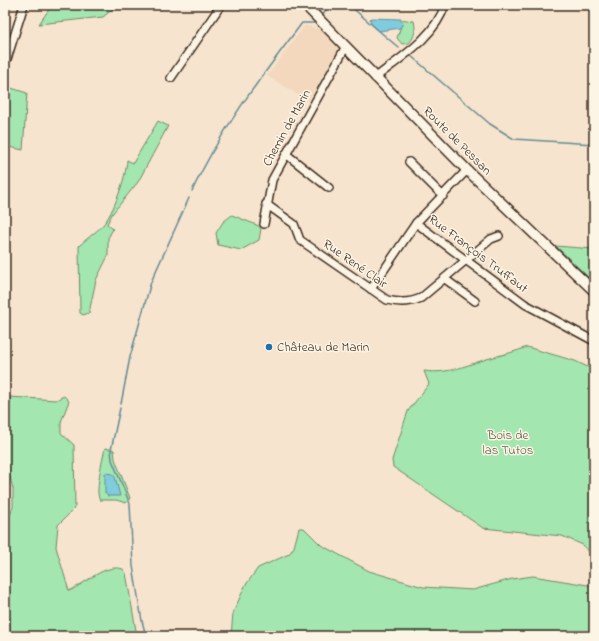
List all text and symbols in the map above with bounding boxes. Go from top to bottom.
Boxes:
street label: Chemin de Marin [258,86,316,170]
street label: Route de Pessan [418,102,496,180]
street label: Rue François Truffaut [424,210,532,298]
street label: Rue René Clair [319,235,392,294]
place label: Château de Marin [277,338,369,357]
marker: Château de Marin [264,342,274,352]
park label: Bois de las Tutos [483,426,534,460]

